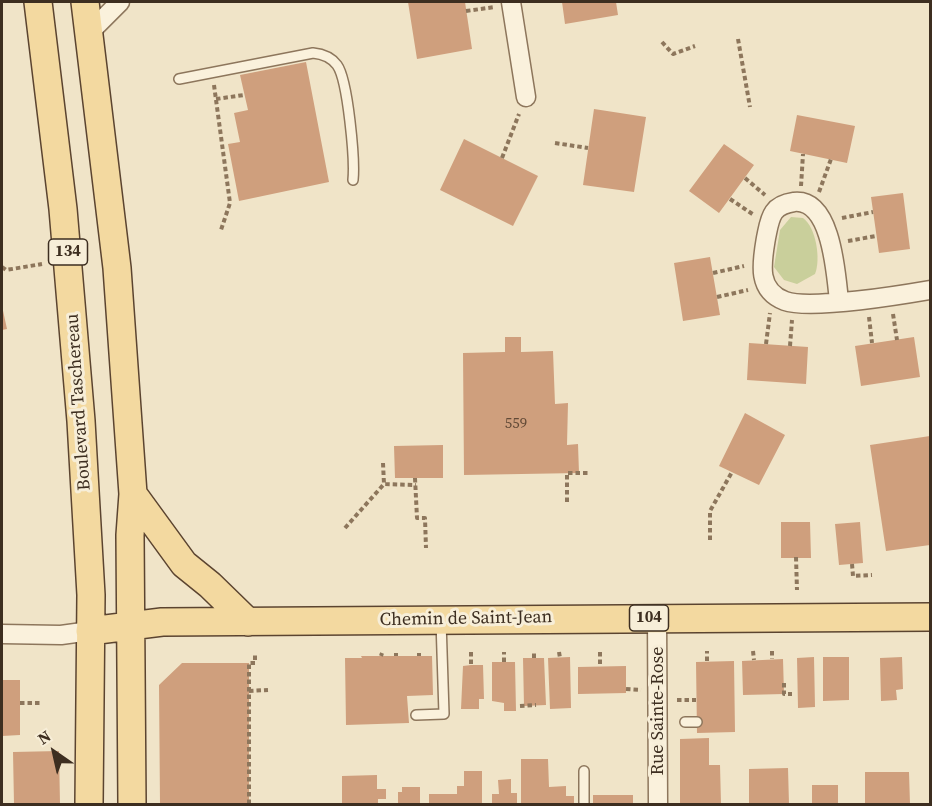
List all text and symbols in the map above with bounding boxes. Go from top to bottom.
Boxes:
road number: 134 [48,239,88,265]
street label: Boulevard Taschereau [62,313,96,491]
house number: 559 [505,415,527,433]
road number: 104 [630,605,668,631]
street label: Chemin de Saint-Jean [380,607,552,631]
street label: Rue Sainte-Rose [647,646,669,776]
north arrow [24,722,84,782]
text: N [33,725,55,749]

